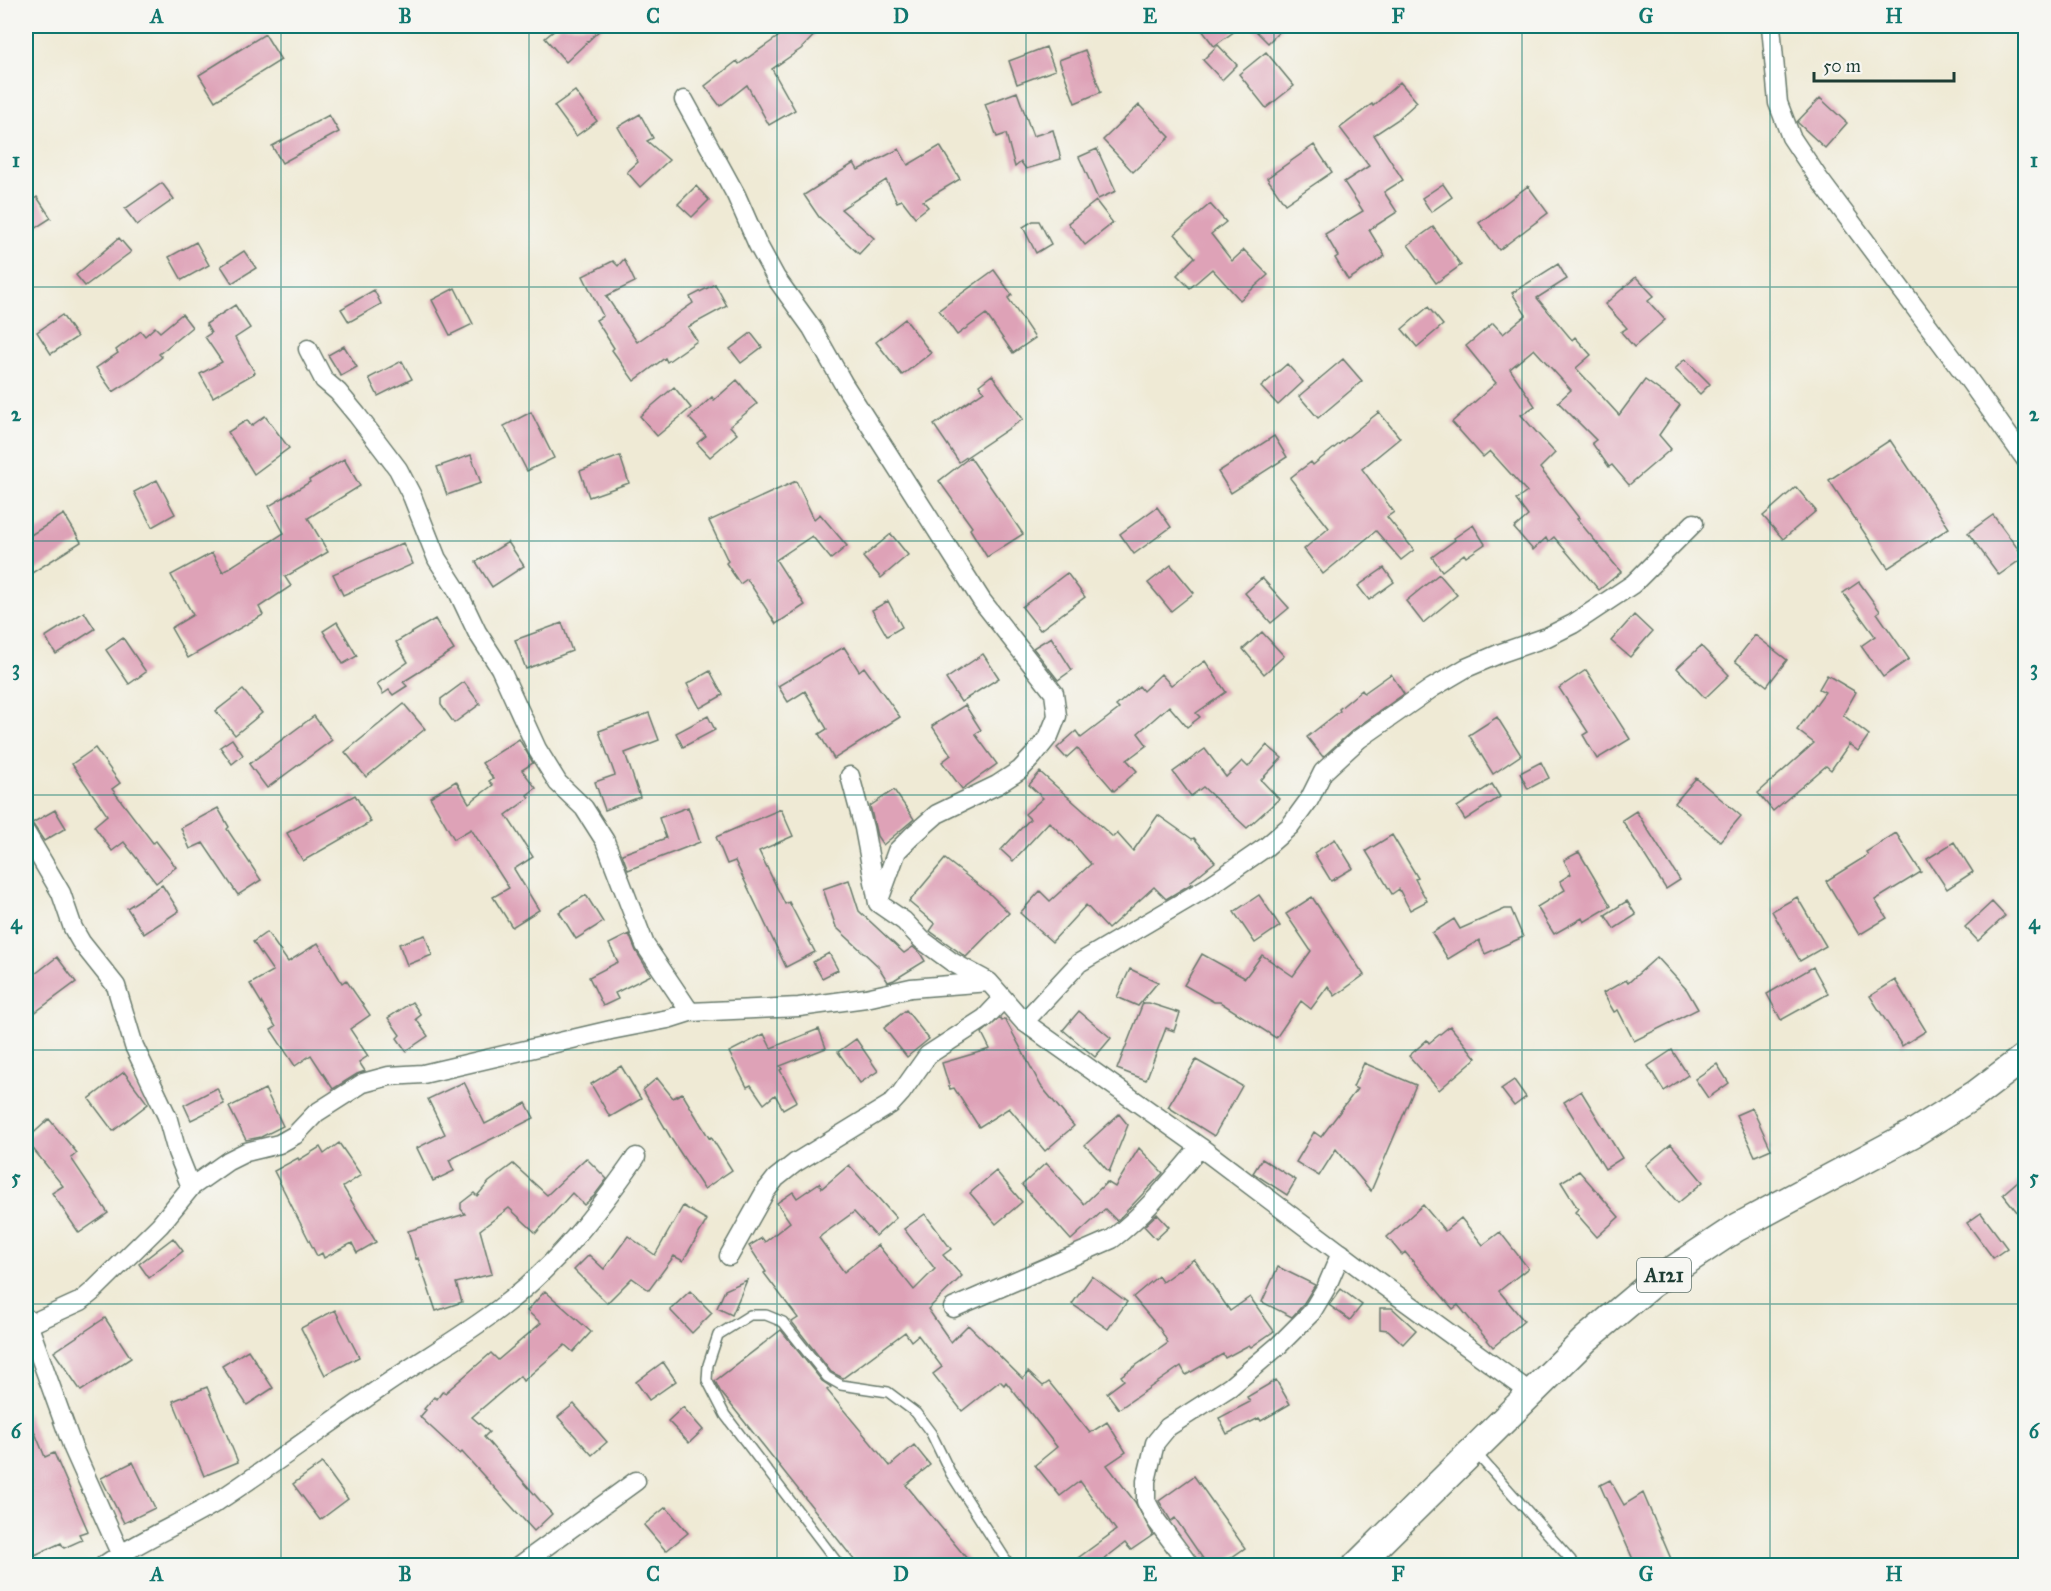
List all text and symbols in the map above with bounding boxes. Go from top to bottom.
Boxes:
text: A [148,4,164,28]
text: B [398,4,412,28]
text: C [646,4,660,28]
text: D [893,4,909,28]
text: E [1143,4,1158,28]
text: F [1391,4,1405,28]
text: G [1639,4,1654,28]
text: H [1885,4,1903,28]
scale bar [1814,45,1954,83]
text: 50 m [1823,55,1861,77]
text: 1 [12,148,20,172]
text: 1 [2030,148,2038,172]
text: 2 [11,402,22,426]
text: 2 [2029,402,2040,426]
text: 3 [12,656,20,681]
text: 3 [2030,656,2038,681]
text: 4 [10,910,22,935]
text: 4 [2028,910,2040,935]
text: 5 [11,1165,21,1189]
text: 5 [2029,1165,2039,1189]
road number: A121 [1637,1258,1691,1292]
text: 6 [11,1419,23,1443]
text: 6 [2029,1419,2041,1443]
text: A [148,1562,164,1586]
text: B [398,1562,412,1586]
text: C [646,1562,660,1586]
text: D [893,1562,909,1586]
text: E [1143,1562,1158,1586]
text: F [1391,1562,1405,1586]
text: G [1639,1562,1654,1586]
text: H [1885,1562,1903,1586]

